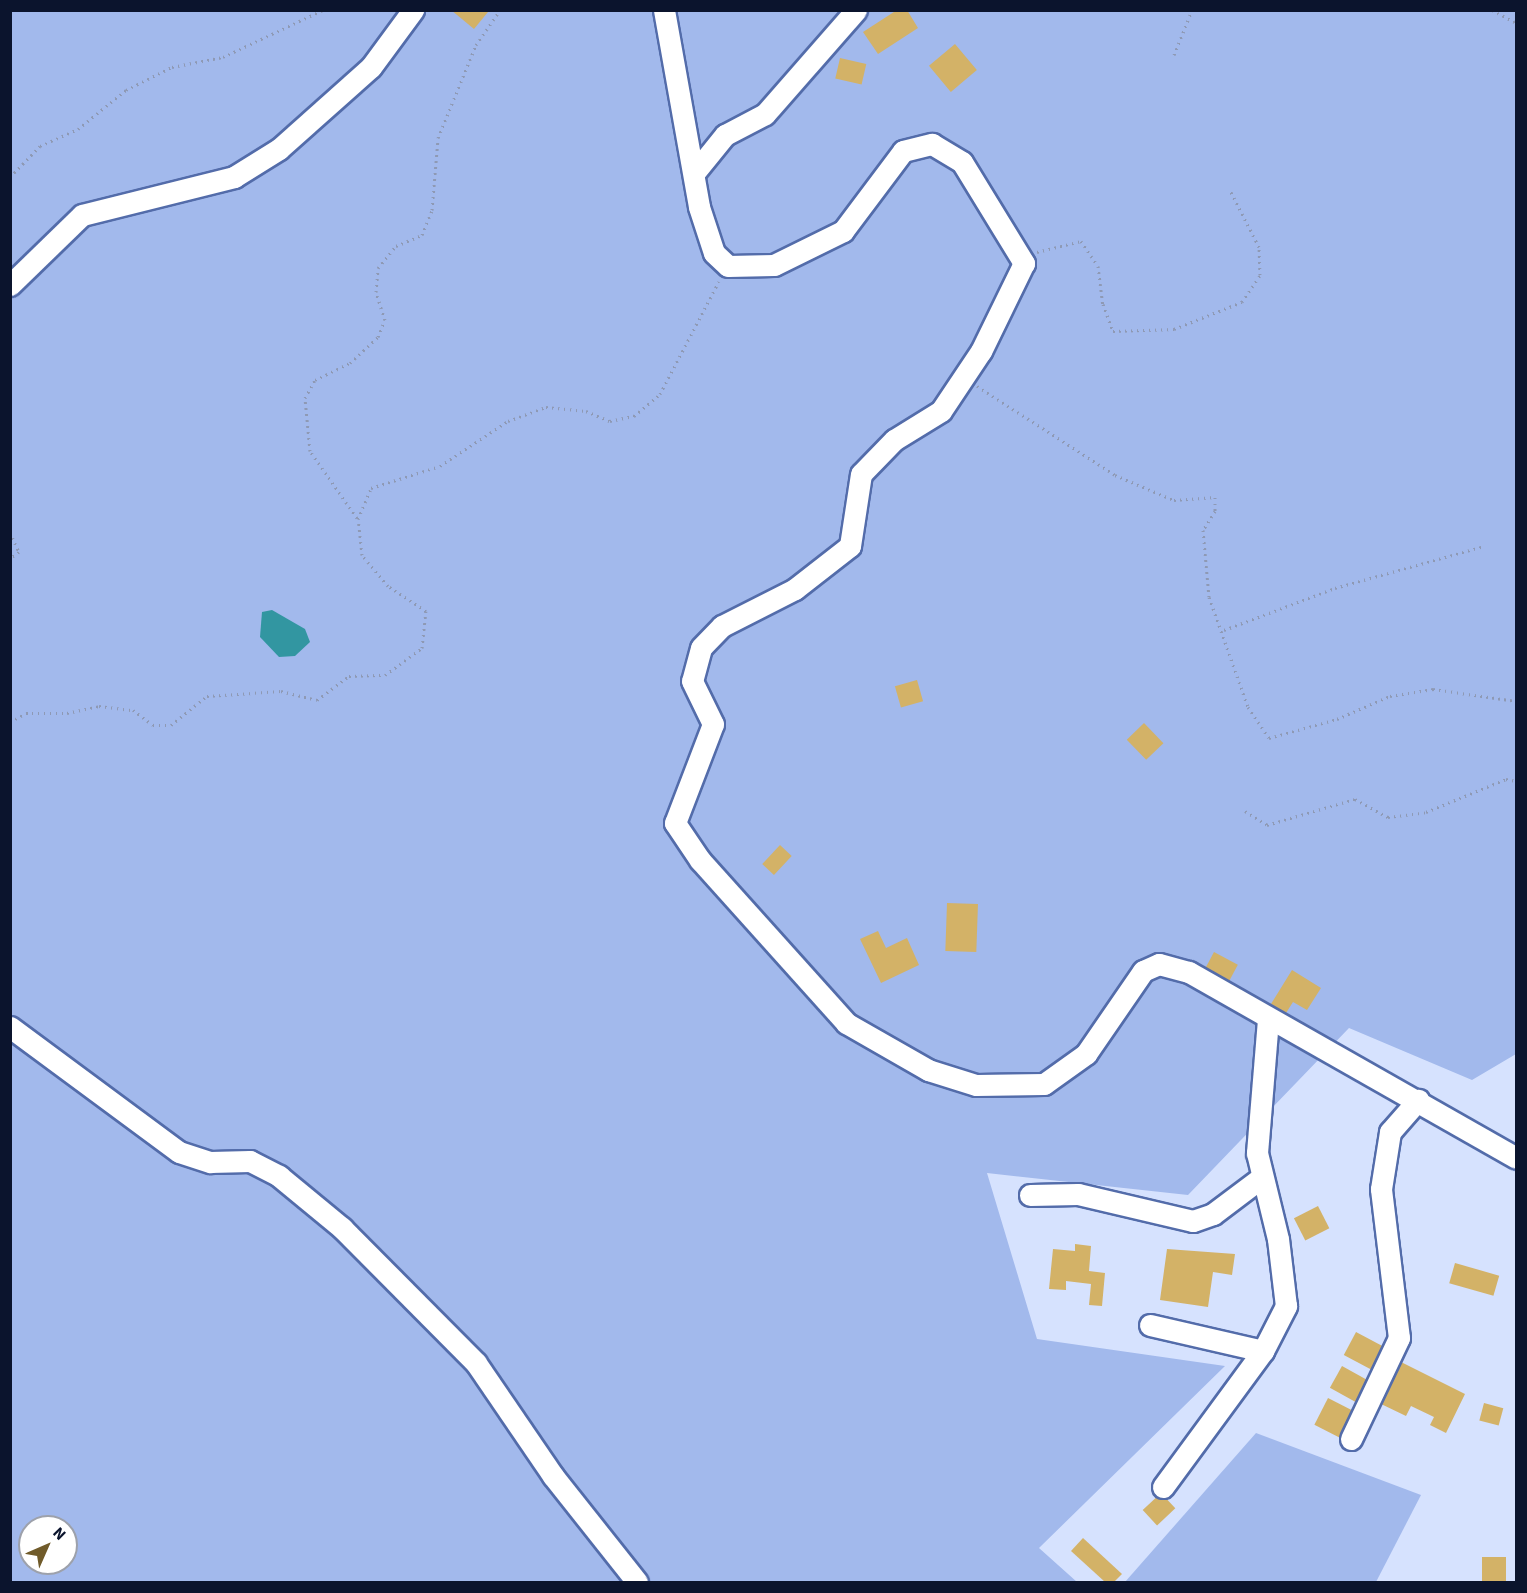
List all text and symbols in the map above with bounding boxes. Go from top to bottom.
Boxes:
north arrow [18,1515,78,1575]
text: N [48,1522,71,1545]

